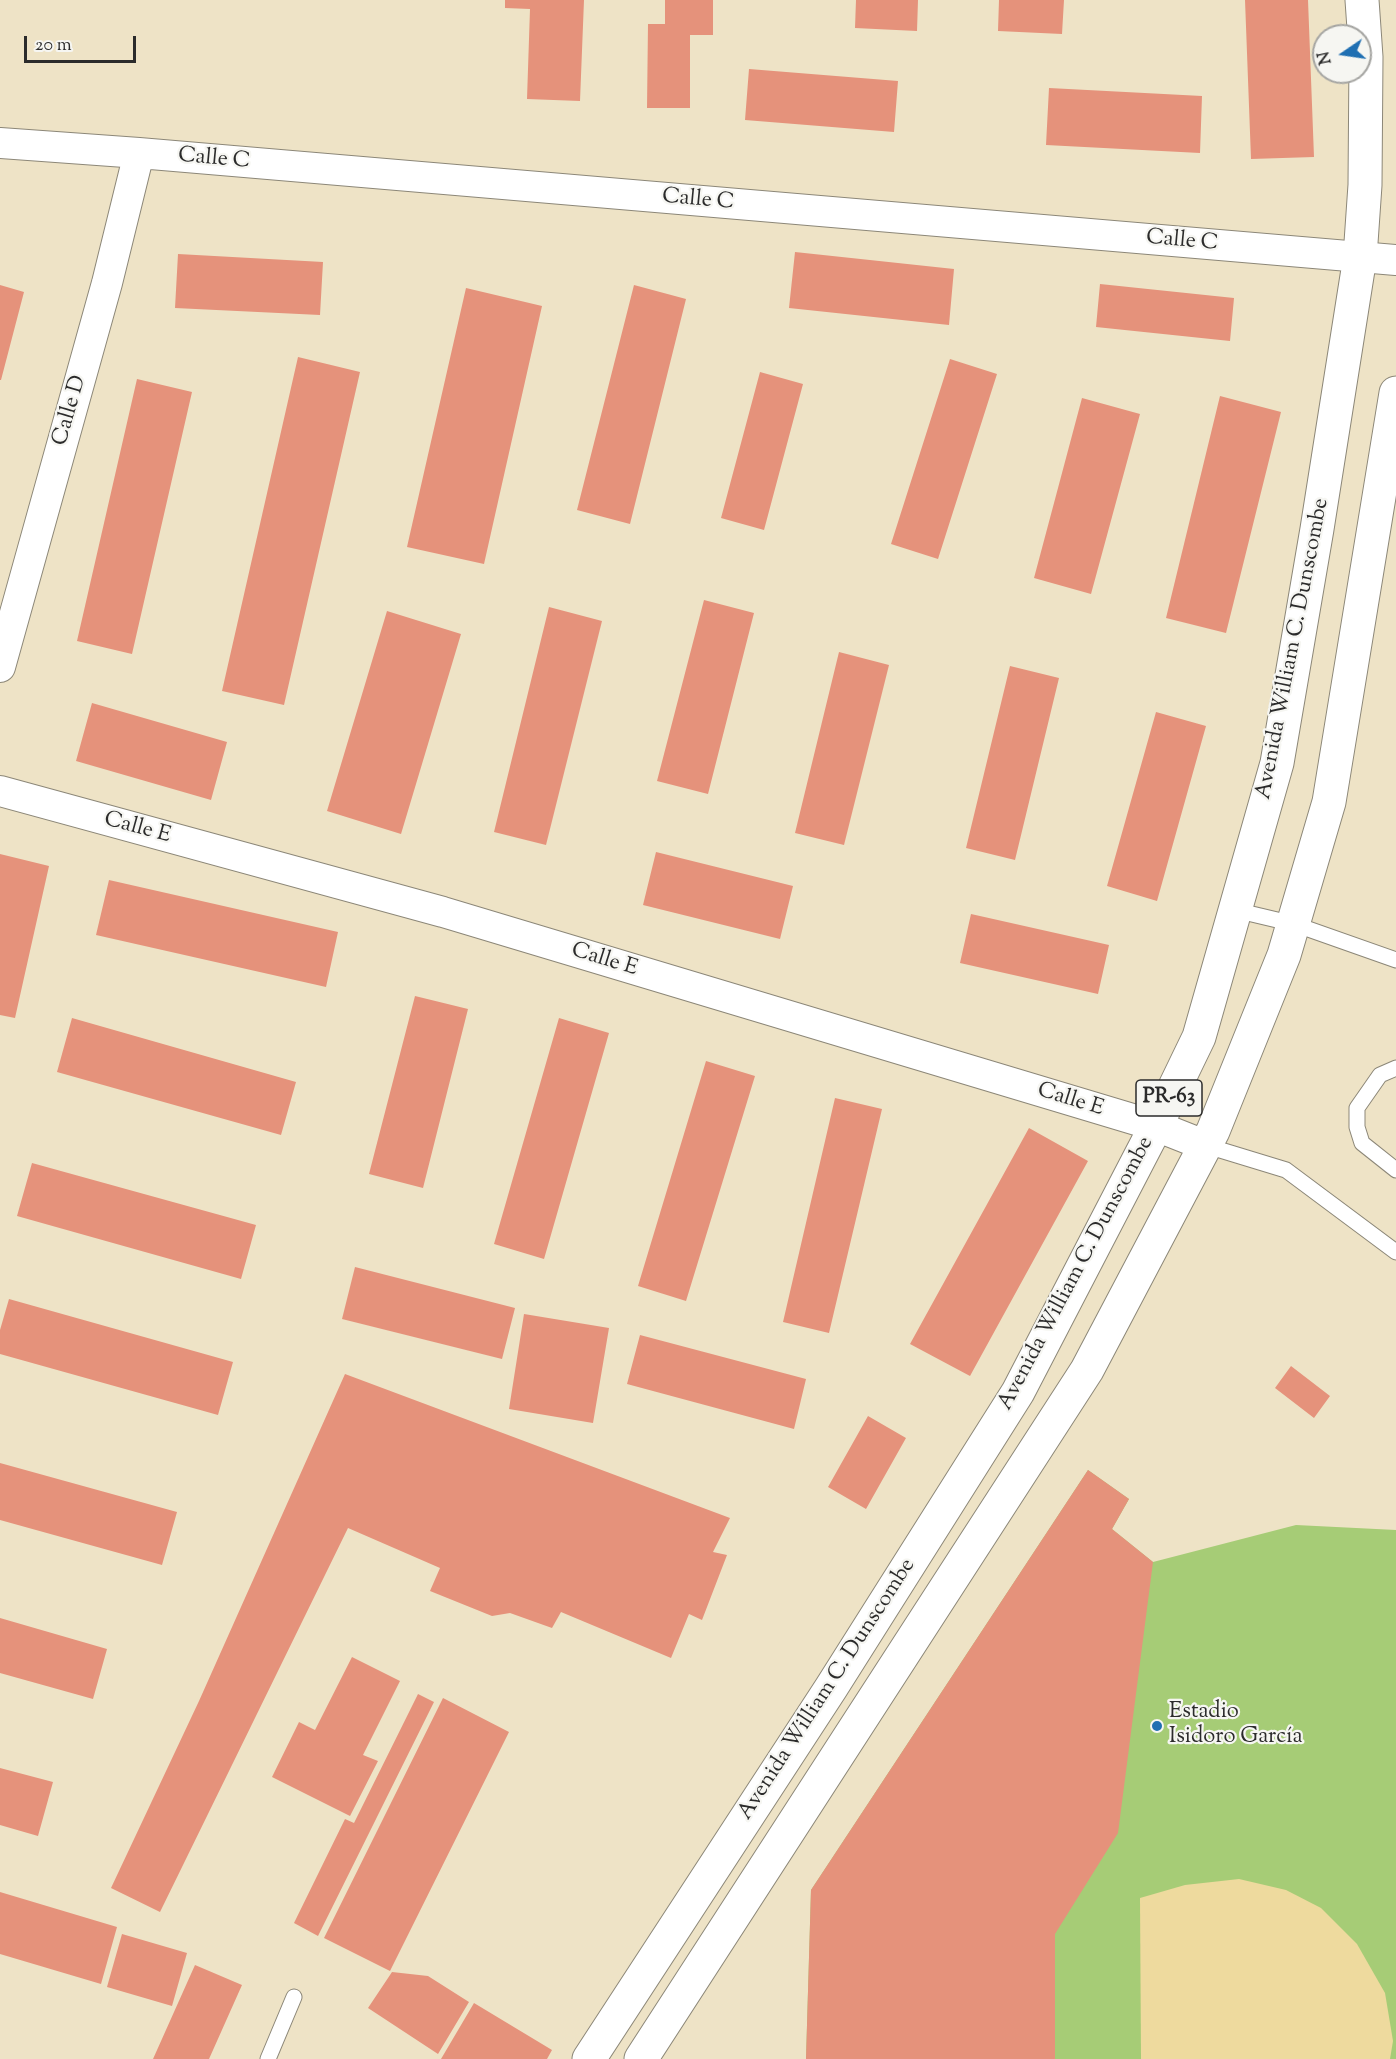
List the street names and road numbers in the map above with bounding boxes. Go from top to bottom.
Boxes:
street label: Calle C [177,144,251,176]
street label: Calle C [661,185,735,217]
street label: Calle C [1145,226,1219,258]
street label: Calle D [48,373,94,449]
street label: Avenida William C. Dunscombe [1252,496,1336,802]
street label: Calle E [101,807,173,851]
street label: Calle E [568,938,640,984]
street label: Calle E [1034,1078,1106,1124]
road number: PR-63 [1136,1080,1202,1116]
street label: Avenida William C. Dunscombe [993,1133,1161,1415]
street label: Avenida William C. Dunscombe [734,1554,922,1826]

